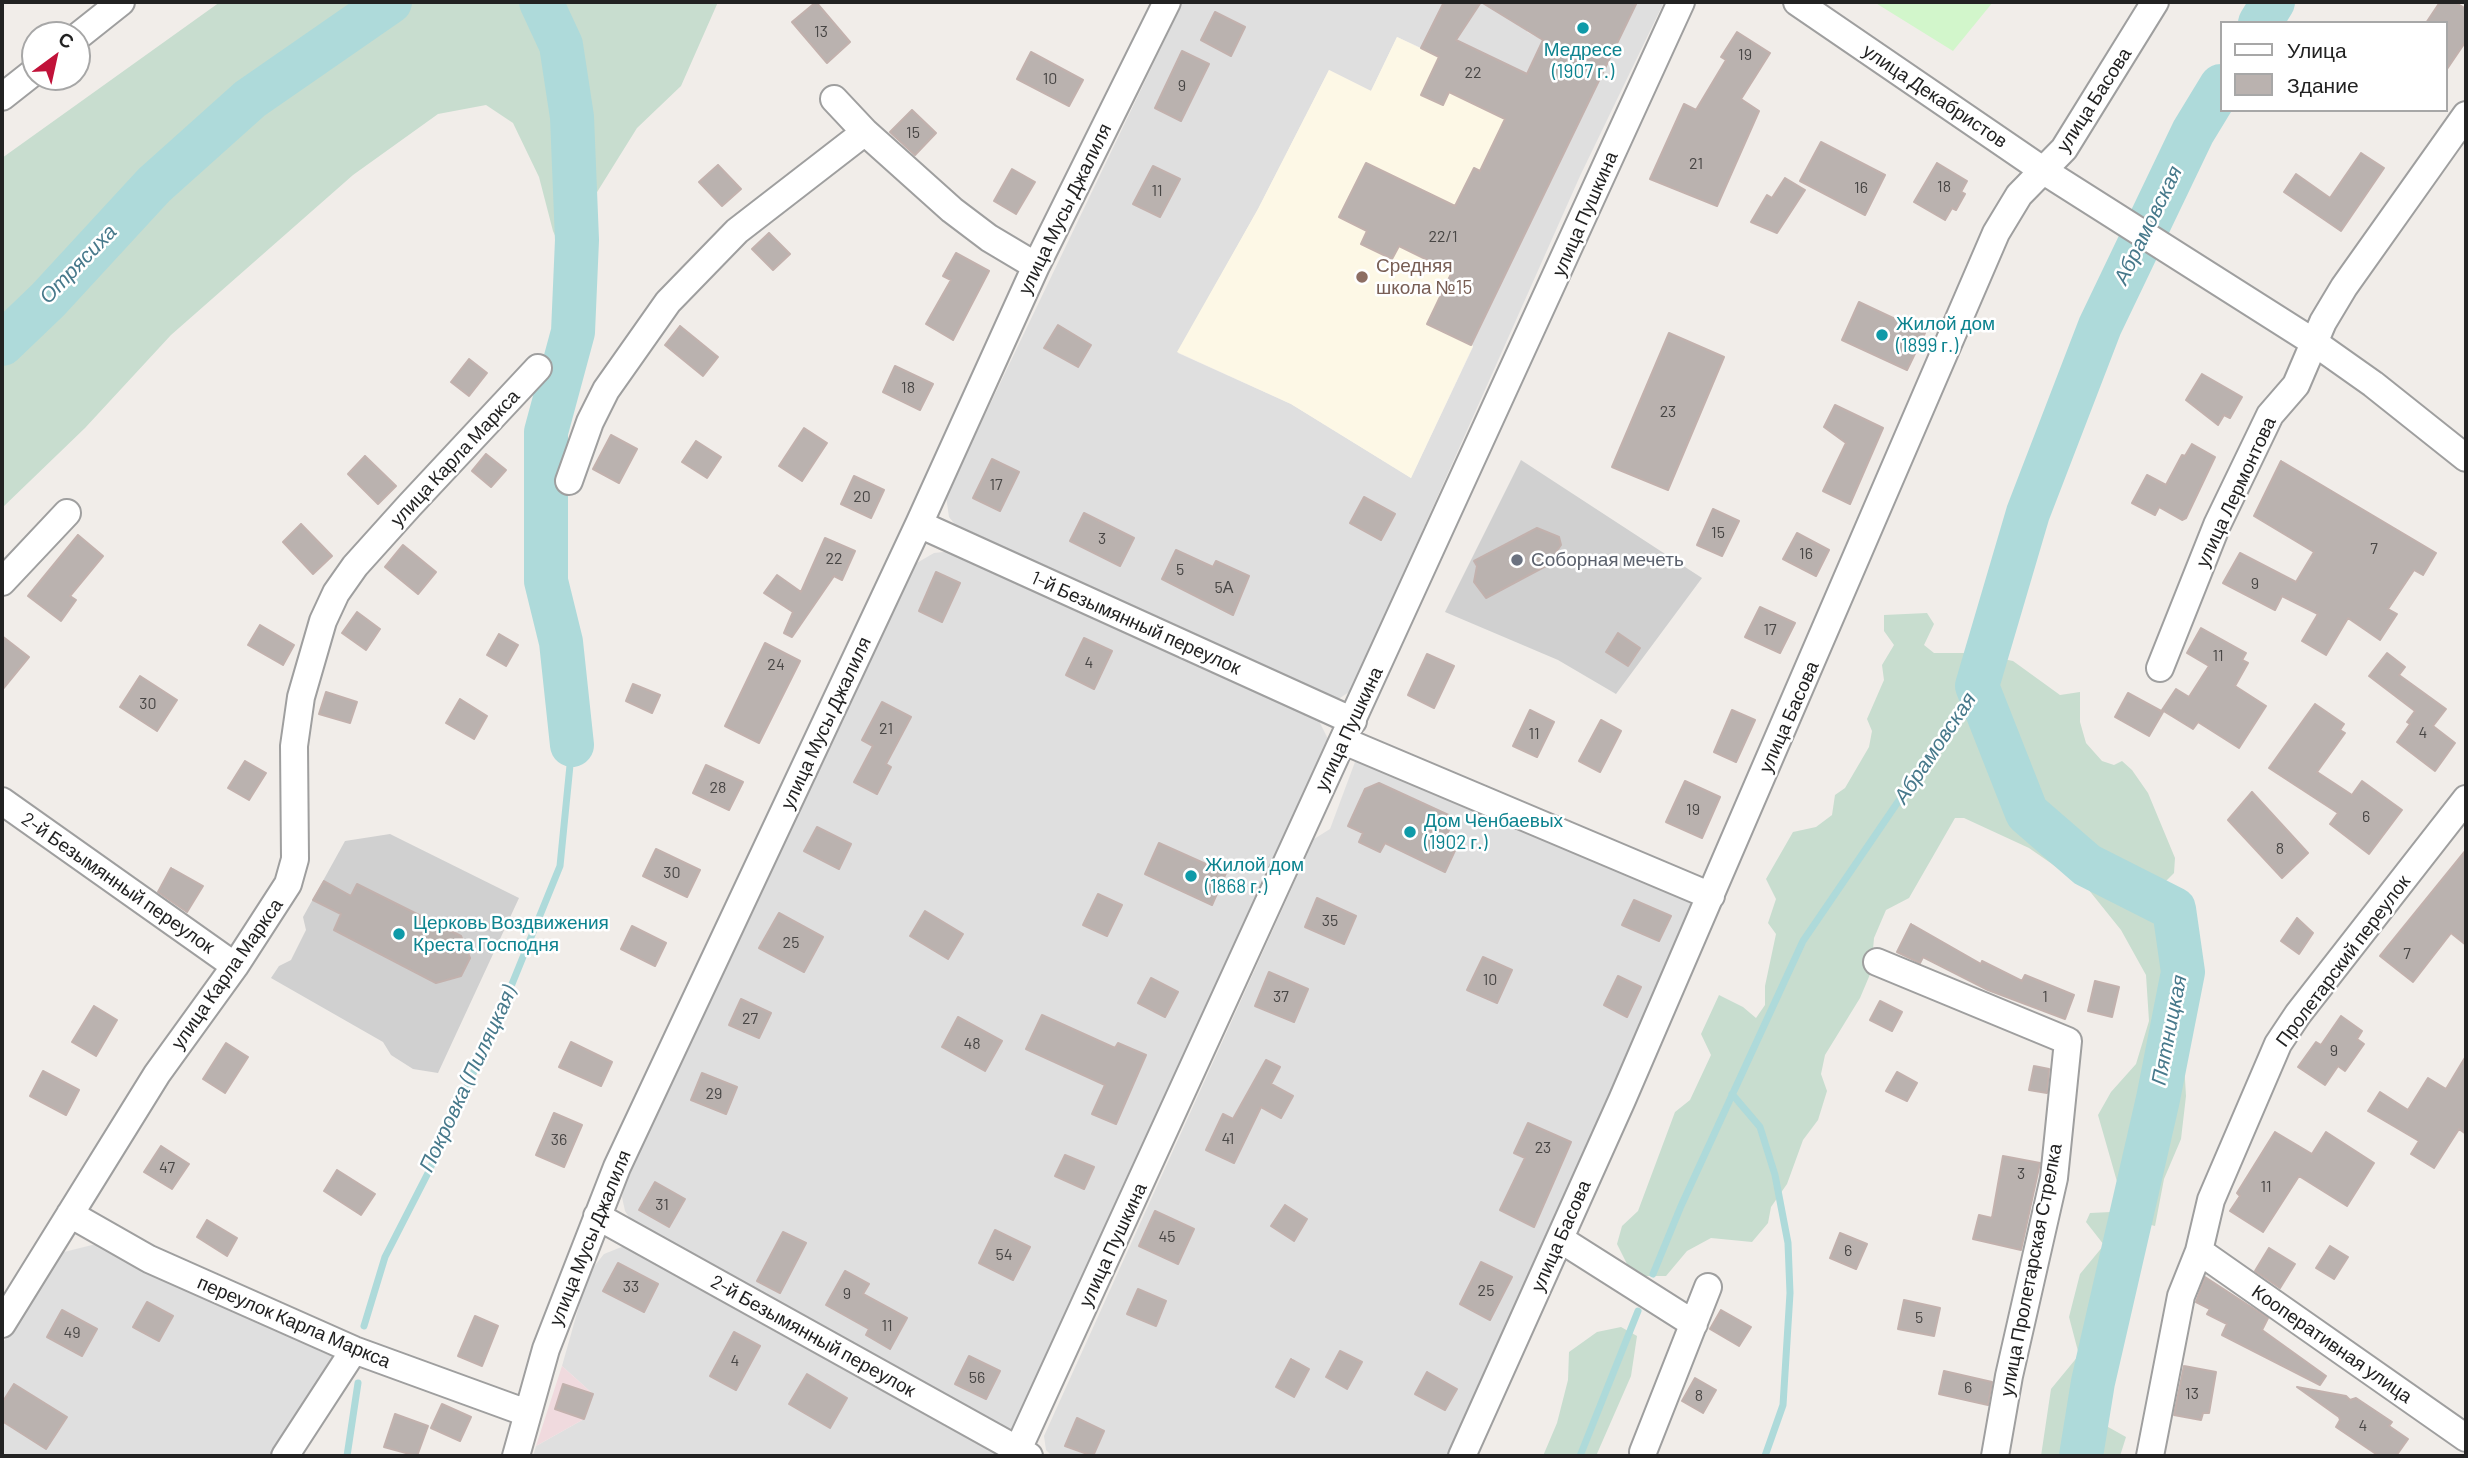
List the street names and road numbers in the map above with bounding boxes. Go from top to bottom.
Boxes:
street label: улица Декабристов [1858,39,2012,153]
street label: улица Басова [2052,44,2136,156]
street label: улица Мусы Джалиля [1014,120,1116,298]
street label: улица Пушкина [1547,148,1623,280]
street label: улица Карла Маркса [386,385,524,531]
street label: улица Лермонтова [2191,413,2281,571]
street label: 1-й Безымянный переулок [1028,566,1244,680]
street label: улица Мусы Джалиля [776,633,876,813]
street label: улица Басова [1754,658,1824,776]
street label: улица Пушкина [1310,663,1388,795]
street label: 2-й Безымянный переулок [17,808,219,958]
street label: Пролетарский переулок [2271,871,2415,1051]
street label: улица Карла Маркса [166,894,288,1054]
street label: улица Пролетарская Стрелка [1995,1142,2067,1398]
street label: улица Мусы Джалиля [544,1147,636,1329]
street label: улица Басова [1526,1177,1596,1295]
street label: улица Пушкина [1074,1179,1152,1311]
street label: 2-й Безымянный переулок [707,1270,919,1402]
street label: переулок Карла Маркса [194,1271,394,1373]
street label: Кооперативная улица [2247,1280,2417,1408]

